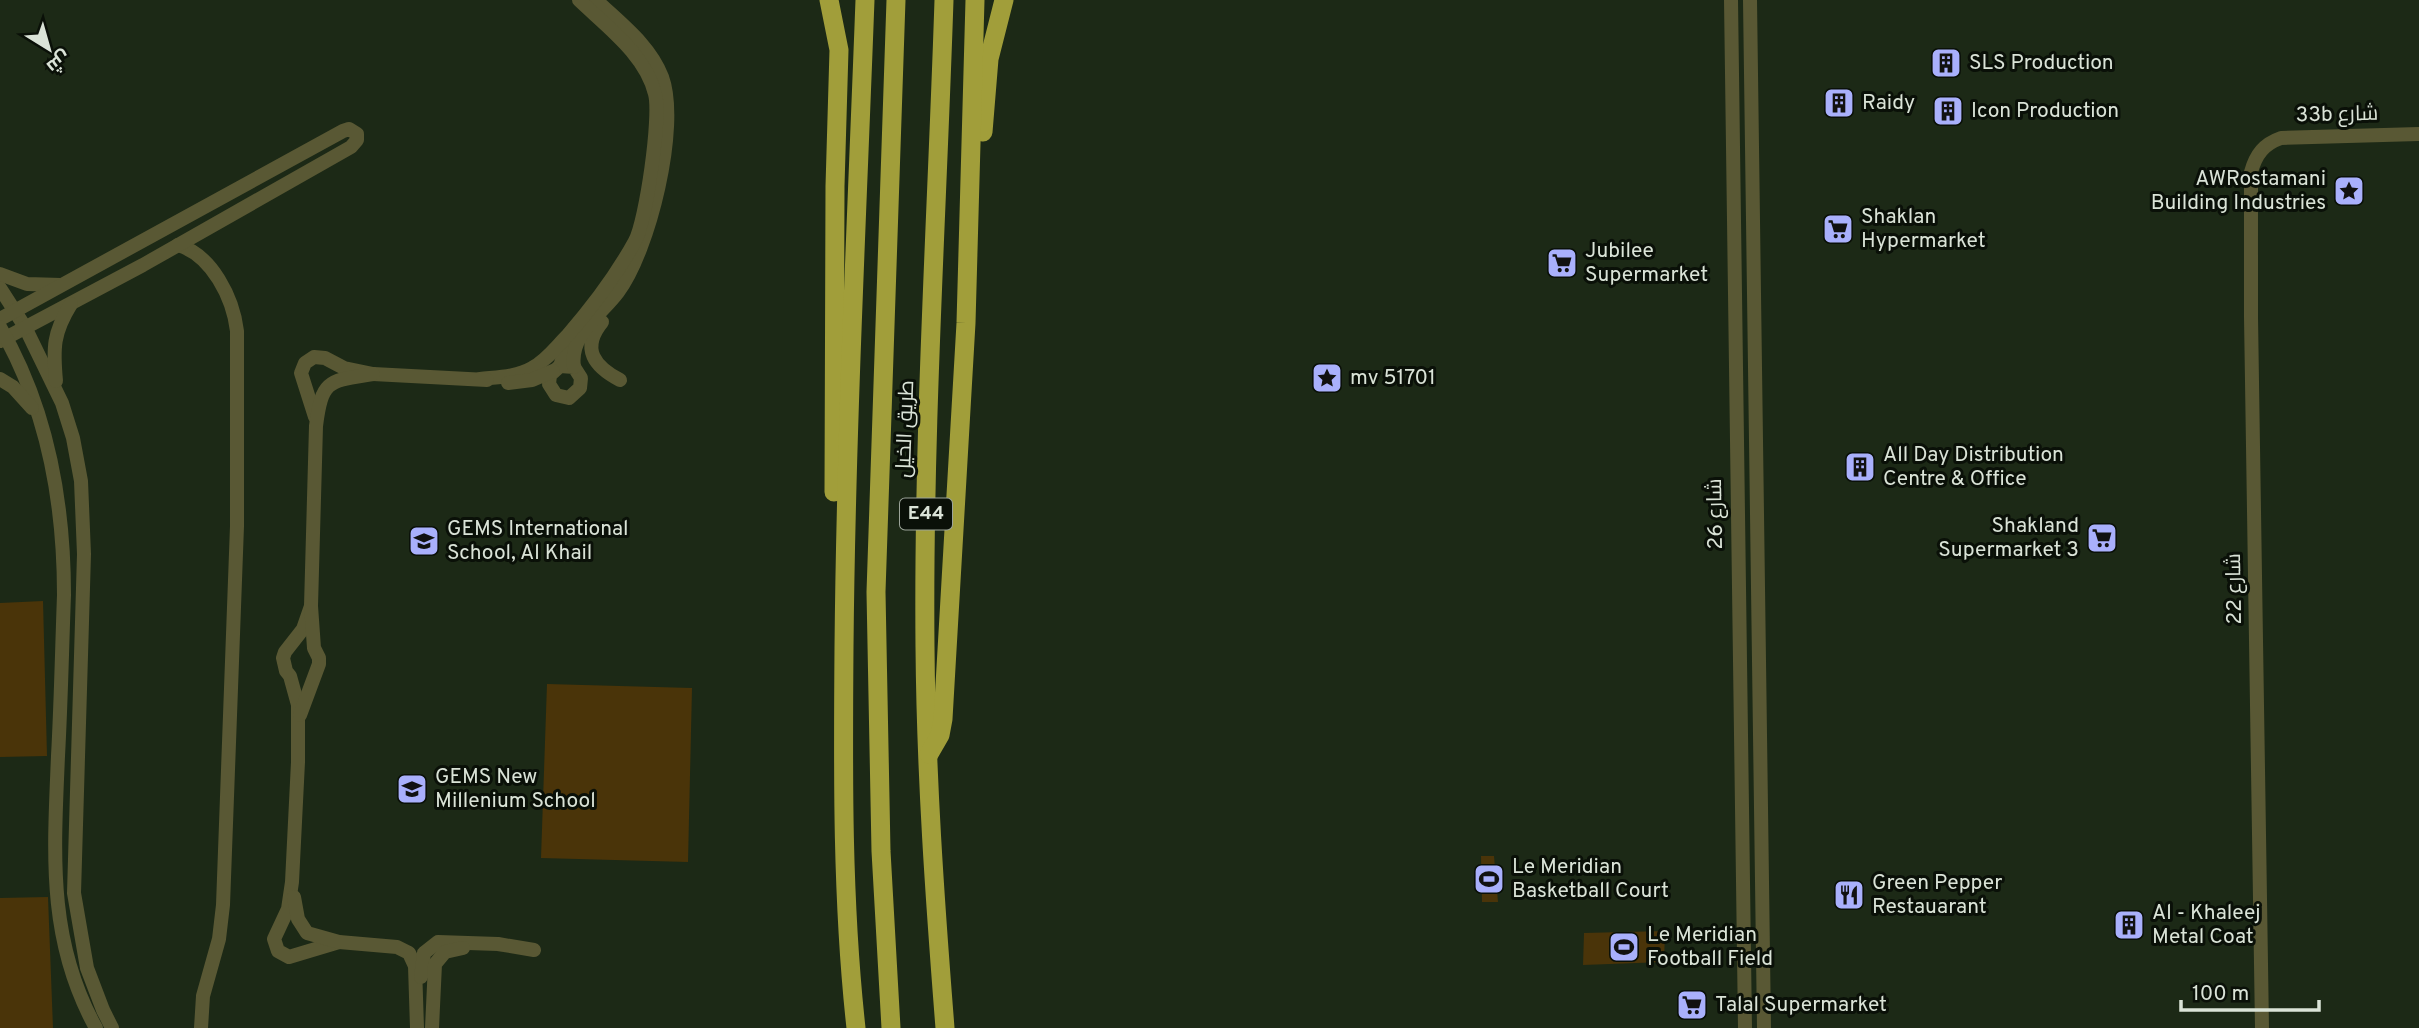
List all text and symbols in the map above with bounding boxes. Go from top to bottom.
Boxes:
north arrow [14,14,84,84]
text: ش [41,44,75,78]
building icon: SLS Production [1929,46,1963,80]
place label: SLS Production [1969,50,2114,77]
building icon: Raidy [1822,86,1856,120]
place label: Raidy [1862,90,1915,117]
building icon: Icon Production [1931,94,1965,128]
place label: Icon Production [1971,98,2119,125]
street label: 33b شارع [2295,101,2379,129]
place label: AWRostamani Building Industries [2151,166,2326,217]
place icon: AWRostamani Building Industries [2332,174,2366,208]
place label: Shaklan Hypermarket [1861,204,1986,255]
supermarket icon: Shaklan Hypermarket [1821,212,1855,246]
place label: Jubilee Supermarket [1585,238,1708,289]
supermarket icon: Jubilee Supermarket [1545,246,1579,280]
place icon: mv 51701 [1310,361,1344,395]
place label: mv 51701 [1350,365,1436,392]
street label: طريق الخيل [891,380,921,478]
place label: All Day Distribution Centre & Office [1883,442,2064,493]
building icon: All Day Distribution Centre & Office [1843,450,1877,484]
street label: شارع 26 [1702,478,1730,550]
road number: E44 [900,499,952,530]
place label: Shakland Supermarket 3 [1938,513,2079,564]
place label: GEMS International School, Al Khail [447,516,629,567]
supermarket icon: Shakland Supermarket 3 [2085,521,2119,555]
school or university icon: GEMS International School, Al Khail [407,524,441,558]
street label: شارع 22 [2221,553,2249,625]
place label: GEMS New Millenium School [435,764,596,815]
school or university icon: GEMS New Millenium School [395,772,429,806]
place label: Le Meridian Basketball Court [1512,854,1669,905]
sports icon: Le Meridian Basketball Court [1472,862,1506,896]
place label: Green Pepper Restauarant [1872,870,2002,921]
restaurant icon: Green Pepper Restauarant [1832,878,1866,912]
place label: Al - Khaleej Metal Coat [2152,900,2261,951]
building icon: Al - Khaleej Metal Coat [2112,908,2146,942]
place label: Le Meridian Football Field [1647,922,1773,973]
sports icon: Le Meridian Football Field [1607,930,1641,964]
scale bar [2181,968,2319,1012]
text: 100 m [2192,981,2249,1008]
supermarket icon: Talal Supermarket [1675,988,1709,1022]
place label: Talal Supermarket [1715,992,1887,1019]

